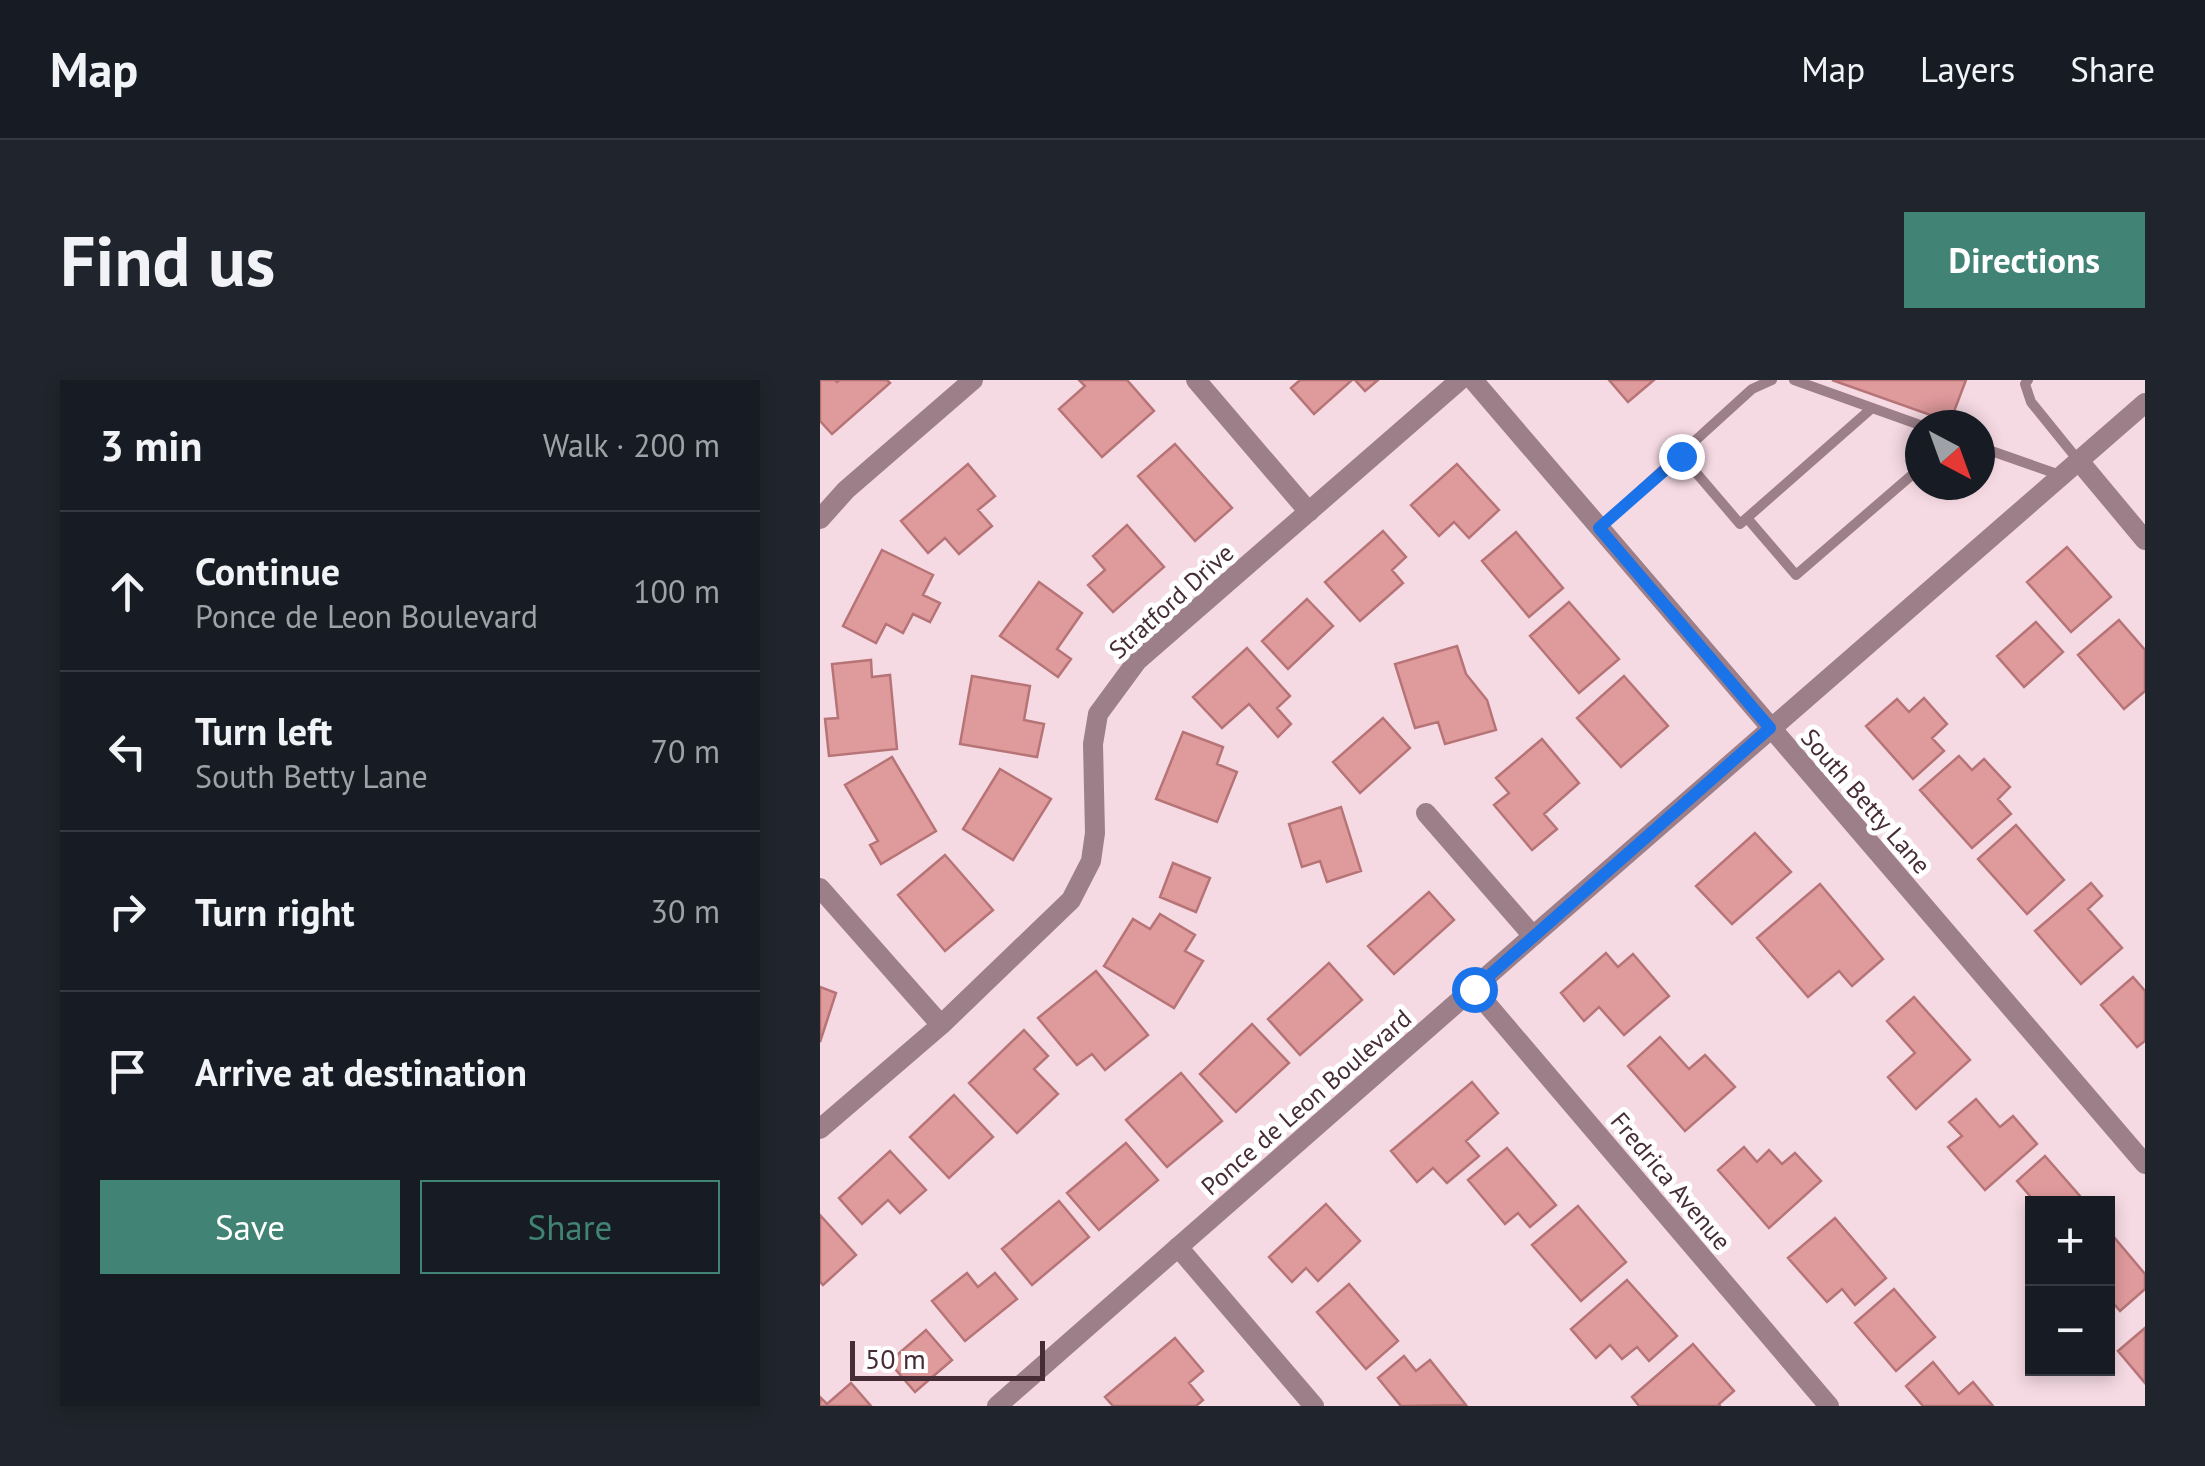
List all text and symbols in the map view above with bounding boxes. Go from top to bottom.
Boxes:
text: Map [50,38,138,100]
text: Map [1801,46,1865,92]
text: Layers [1920,46,2015,92]
text: Share [2070,46,2155,92]
button: Directions [1904,212,2145,308]
text: Find us [60,215,275,305]
north arrow [1905,410,1995,500]
text: 3 min [100,418,202,473]
text: Walk · 200 m [543,424,720,466]
route end [1659,434,1705,480]
street label: Stratford Drive [1102,537,1240,665]
text: Continue [195,546,340,595]
icon: ahead [100,564,155,619]
text: 100 m [633,570,720,612]
text: Ponce de Leon Boulevard [195,595,538,637]
text: Turn left [195,706,332,755]
street label: South Betty Lane [1794,722,1938,880]
icon: left [100,724,155,779]
text: 70 m [651,730,720,772]
text: South Betty Lane [195,755,428,797]
icon: right [100,884,155,939]
text: Turn right [195,887,355,936]
text: 30 m [651,890,720,932]
route start [1452,967,1498,1013]
street label: Ponce de Leon Boulevard [1194,1002,1418,1202]
icon: arrive [100,1044,155,1099]
text: Arrive at destination [195,1047,527,1096]
street label: Fredrica Avenue [1604,1105,1738,1257]
button: Save [100,1180,400,1274]
button: Share [420,1180,720,1274]
map controls [2025,1196,2115,1376]
button: + [2025,1196,2115,1286]
button: − [2025,1286,2115,1376]
scale bar [850,1336,1045,1380]
text: 50 m [865,1340,926,1377]

